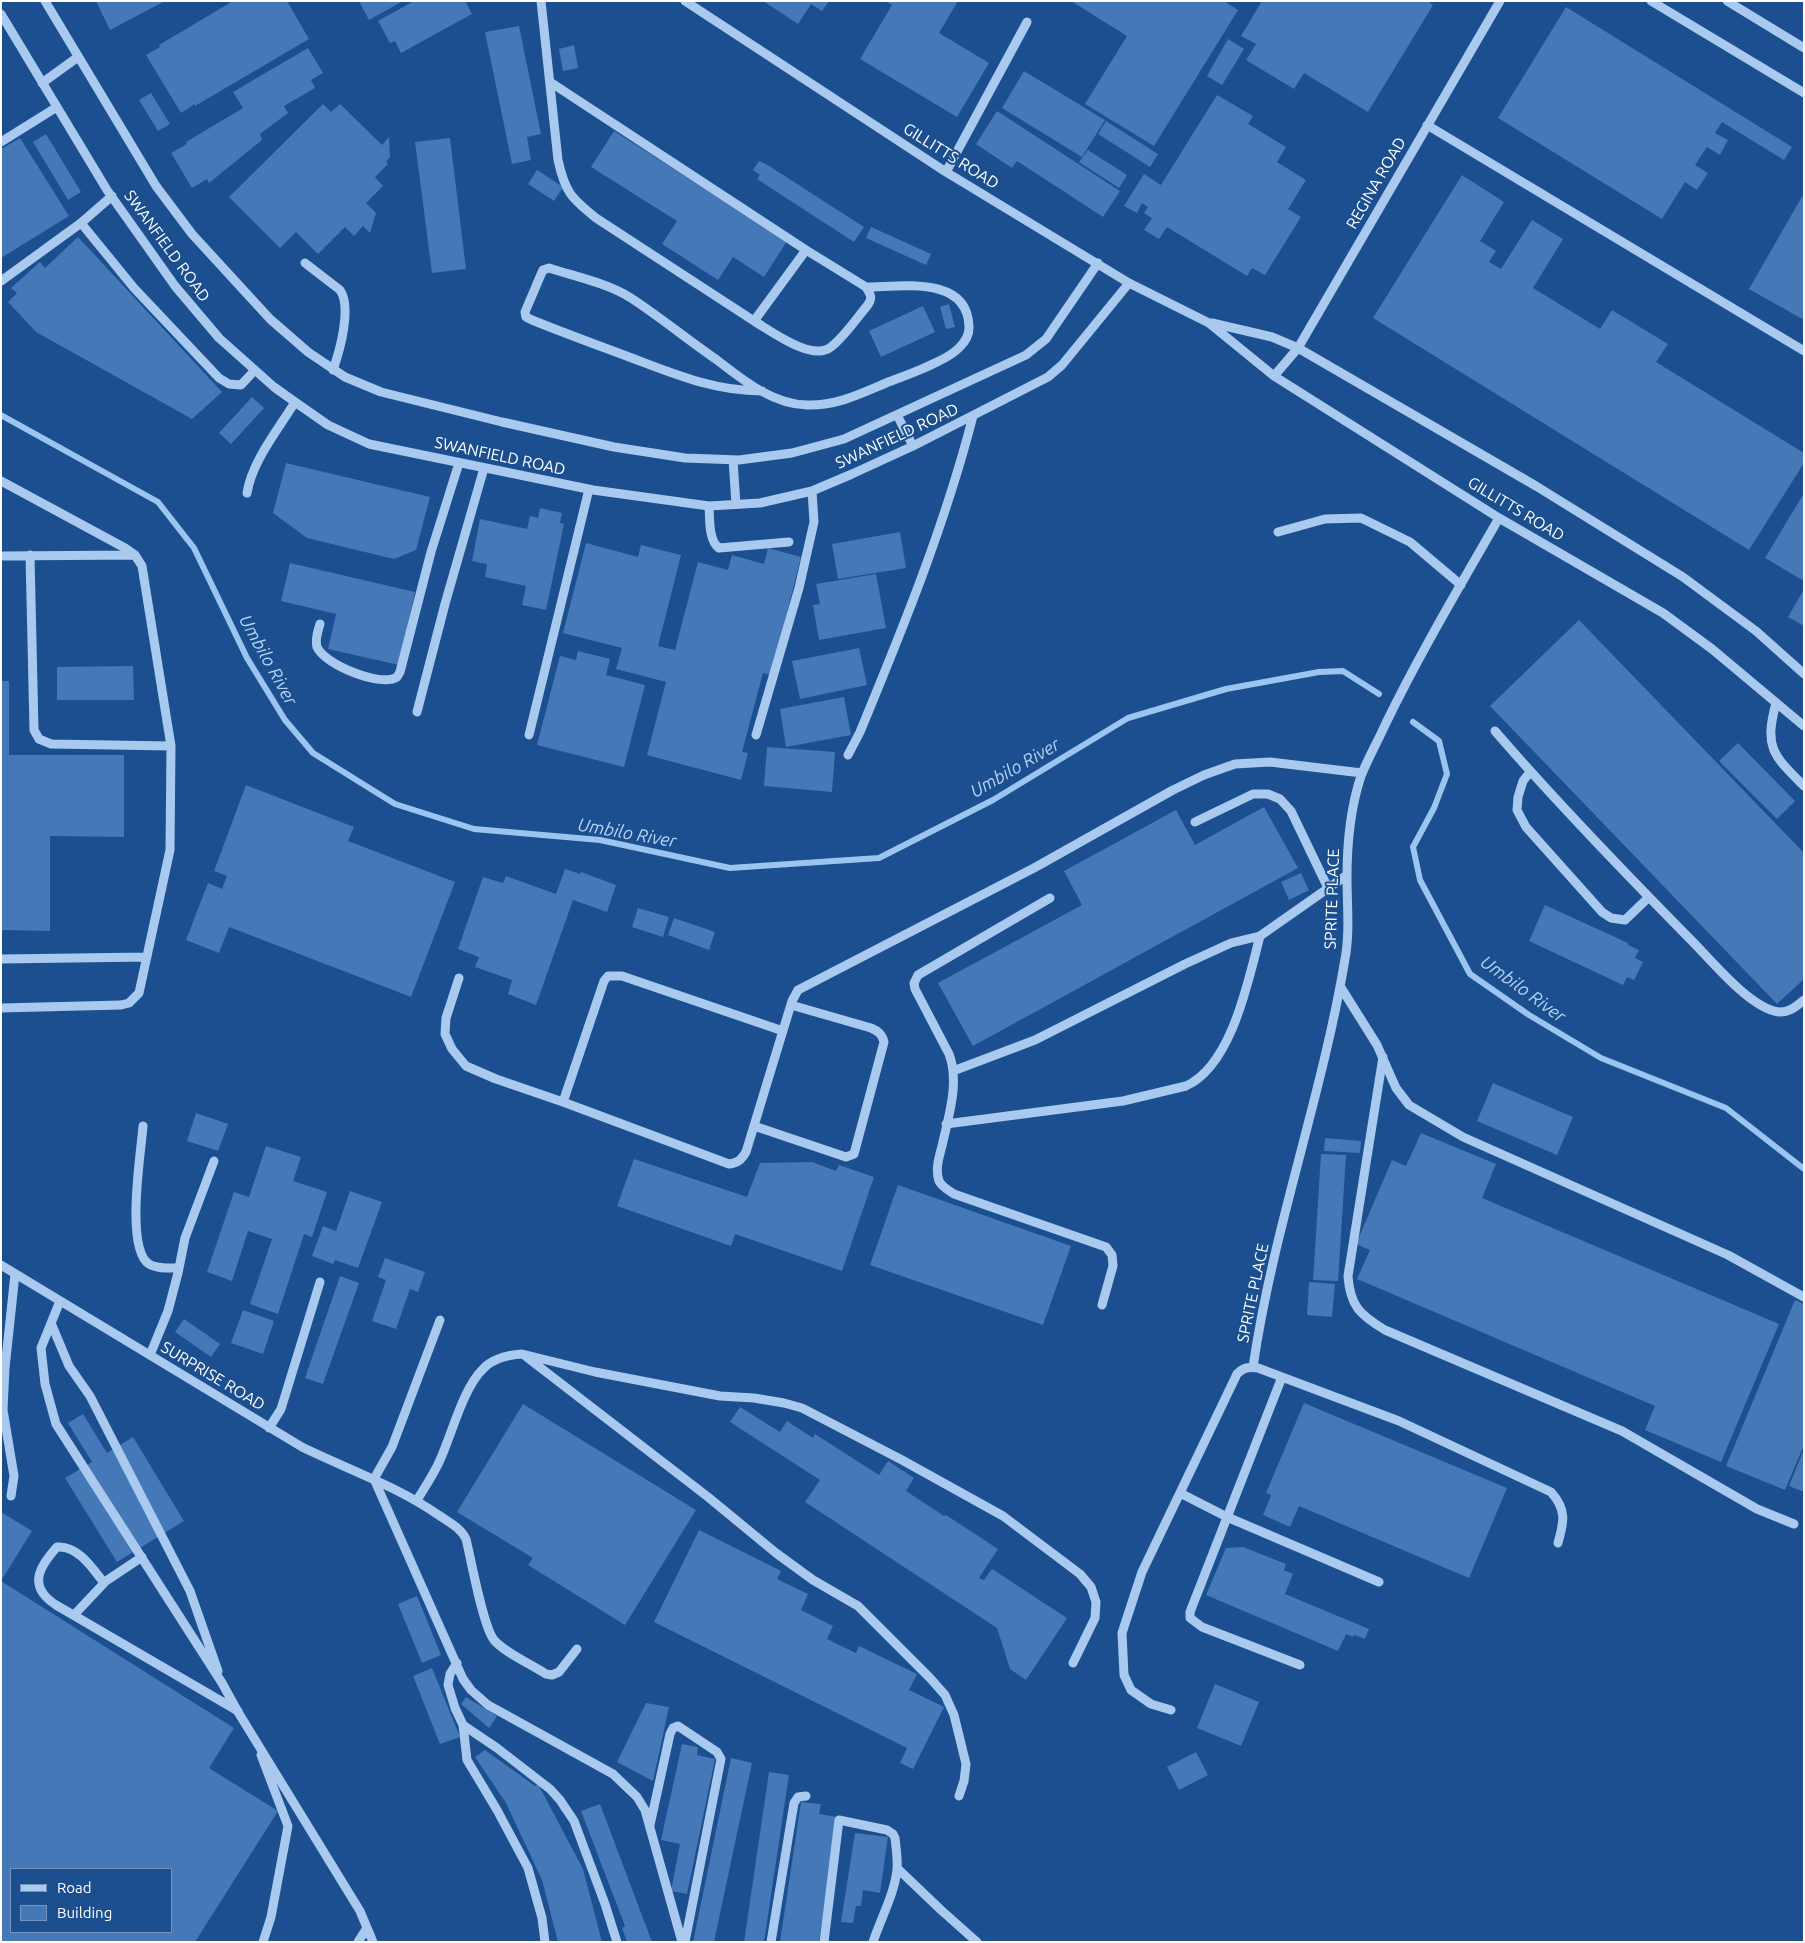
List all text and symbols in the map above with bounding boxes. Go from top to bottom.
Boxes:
street label: GILLITTS ROAD [900,119,1002,193]
street label: REGINA ROAD [1342,134,1410,232]
street label: SWANFIELD ROAD [120,186,214,306]
street label: SWANFIELD ROAD [833,399,961,473]
street label: SWANFIELD ROAD [433,433,567,479]
street label: GILLITTS ROAD [1464,473,1568,545]
water label: Umbilo River [234,611,302,709]
water label: Umbilo River [966,734,1064,802]
water label: Umbilo River [576,814,678,852]
street label: SPRITE PLACE [1321,848,1343,950]
water label: Umbilo River [1476,951,1570,1027]
street label: SPRITE PLACE [1233,1242,1273,1344]
street label: SURPRISE ROAD [158,1337,268,1415]
legend [10,1868,172,1933]
text: Road [57,1879,92,1896]
text: Building [57,1904,112,1921]

